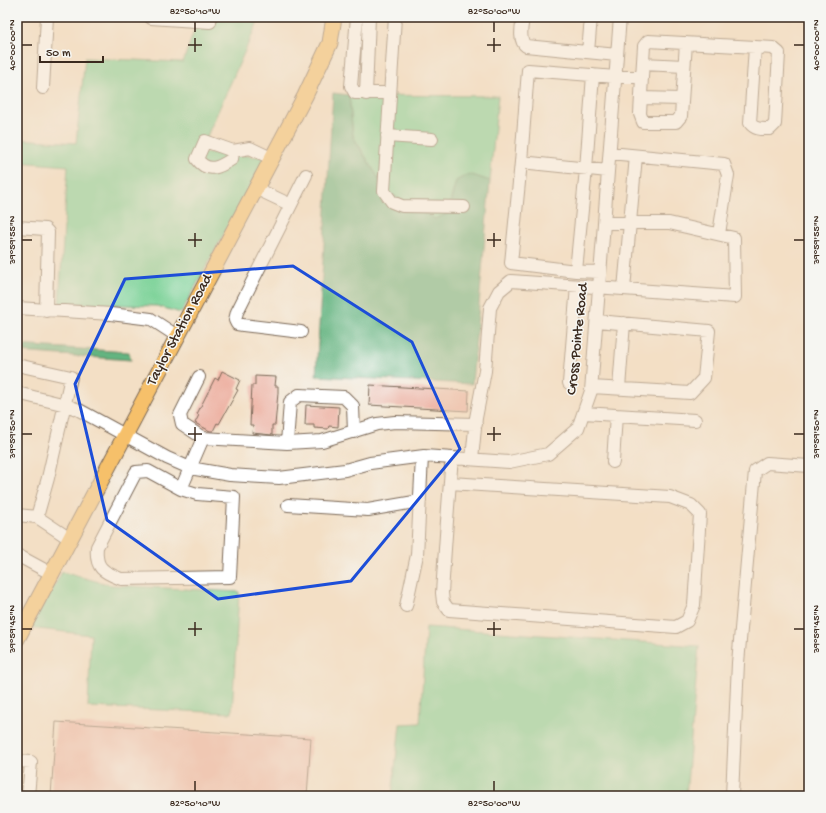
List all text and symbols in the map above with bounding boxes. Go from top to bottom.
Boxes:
text: 82°50'10"W [170,6,221,18]
text: 82°50'00"W [468,6,521,18]
text: 40°00'00"N [7,19,19,70]
text: 40°00'00"N [811,19,823,70]
scale bar [40,38,103,64]
text: 50 m [46,47,71,61]
text: 39°59'55"N [7,215,19,265]
text: 39°59'55"N [811,215,823,265]
street label: Taylor Station Road [143,270,217,390]
street label: Cross Pointe Road [563,281,593,396]
text: 39°59'50"N [7,409,19,460]
text: 39°59'50"N [811,409,823,460]
text: 39°59'45"N [7,604,19,654]
text: 39°59'45"N [811,604,823,654]
text: 82°50'10"W [170,798,221,810]
text: 82°50'00"W [468,798,521,810]

